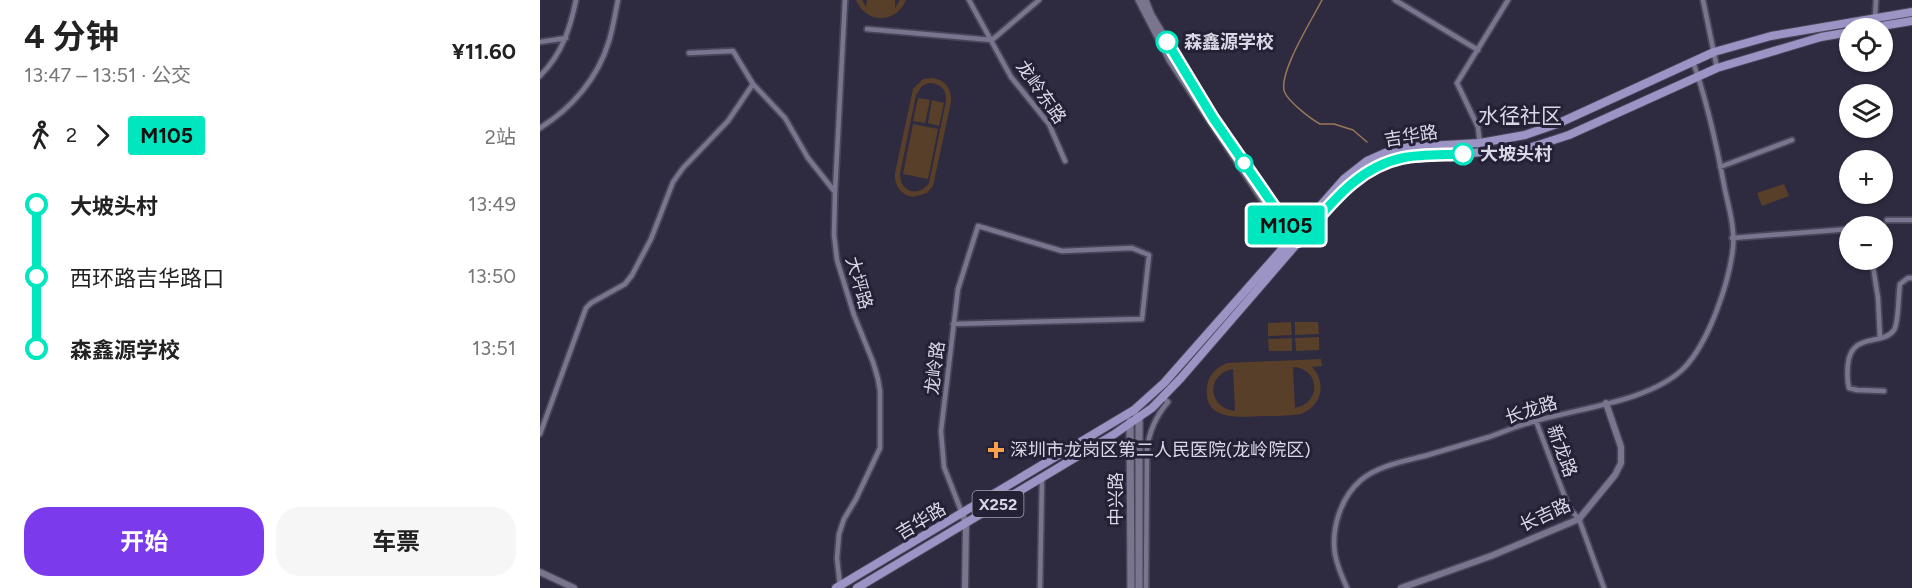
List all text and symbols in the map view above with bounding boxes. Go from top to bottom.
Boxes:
text: 4 分钟 [24,17,119,56]
map controls [1839,18,1893,270]
button: locate [1839,18,1893,72]
marker: 森鑫源学校 [1156,31,1178,53]
place label: 森鑫源学校 [1184,31,1274,53]
text: ¥11.60 [452,38,516,65]
street label: 龙岭东路 [1011,56,1071,128]
text: 13:47 – 13:51 · 公交 [24,63,191,87]
button: layers [1839,84,1893,138]
district label: 水径社区 [1478,103,1562,128]
icon: walk [24,119,57,152]
icon: forward [86,119,119,152]
street label: 吉华路 [1383,121,1439,151]
text: 2 [66,123,77,147]
text: M105 [140,123,193,148]
text: 2站 [485,125,516,149]
marker: 大坡头村 [1452,143,1474,165]
place label: 大坡头村 [1480,143,1552,165]
button: + [1839,150,1893,204]
unlabelled marker [1235,154,1253,172]
text: 13:49 [468,192,516,216]
text: 大坡头村 [70,193,158,220]
line badge: M105 [1244,206,1328,244]
text: M105 [1260,213,1312,238]
button: − [1839,216,1893,270]
street label: 大坪路 [841,254,877,312]
text: 13:50 [467,264,516,288]
text: 西环路吉华路口 [70,265,224,292]
text: 13:51 [472,336,516,360]
text: 森鑫源学校 [70,337,180,364]
street label: 龙岭路 [921,340,949,396]
street label: 长龙路 [1502,392,1560,428]
street label: 新龙路 [1542,422,1582,480]
place label: 深圳市龙岗区第二人民医院(龙岭院区) [1010,439,1311,461]
marker: 深圳市龙岗区第二人民医院(龙岭院区) [987,441,1005,459]
street label: 中兴路 [1105,472,1127,526]
road number: X252 [972,491,1024,517]
street label: 长吉路 [1516,494,1574,536]
street label: 吉华路 [892,498,950,544]
button: 开始 [24,507,264,576]
button: 车票 [276,507,516,576]

